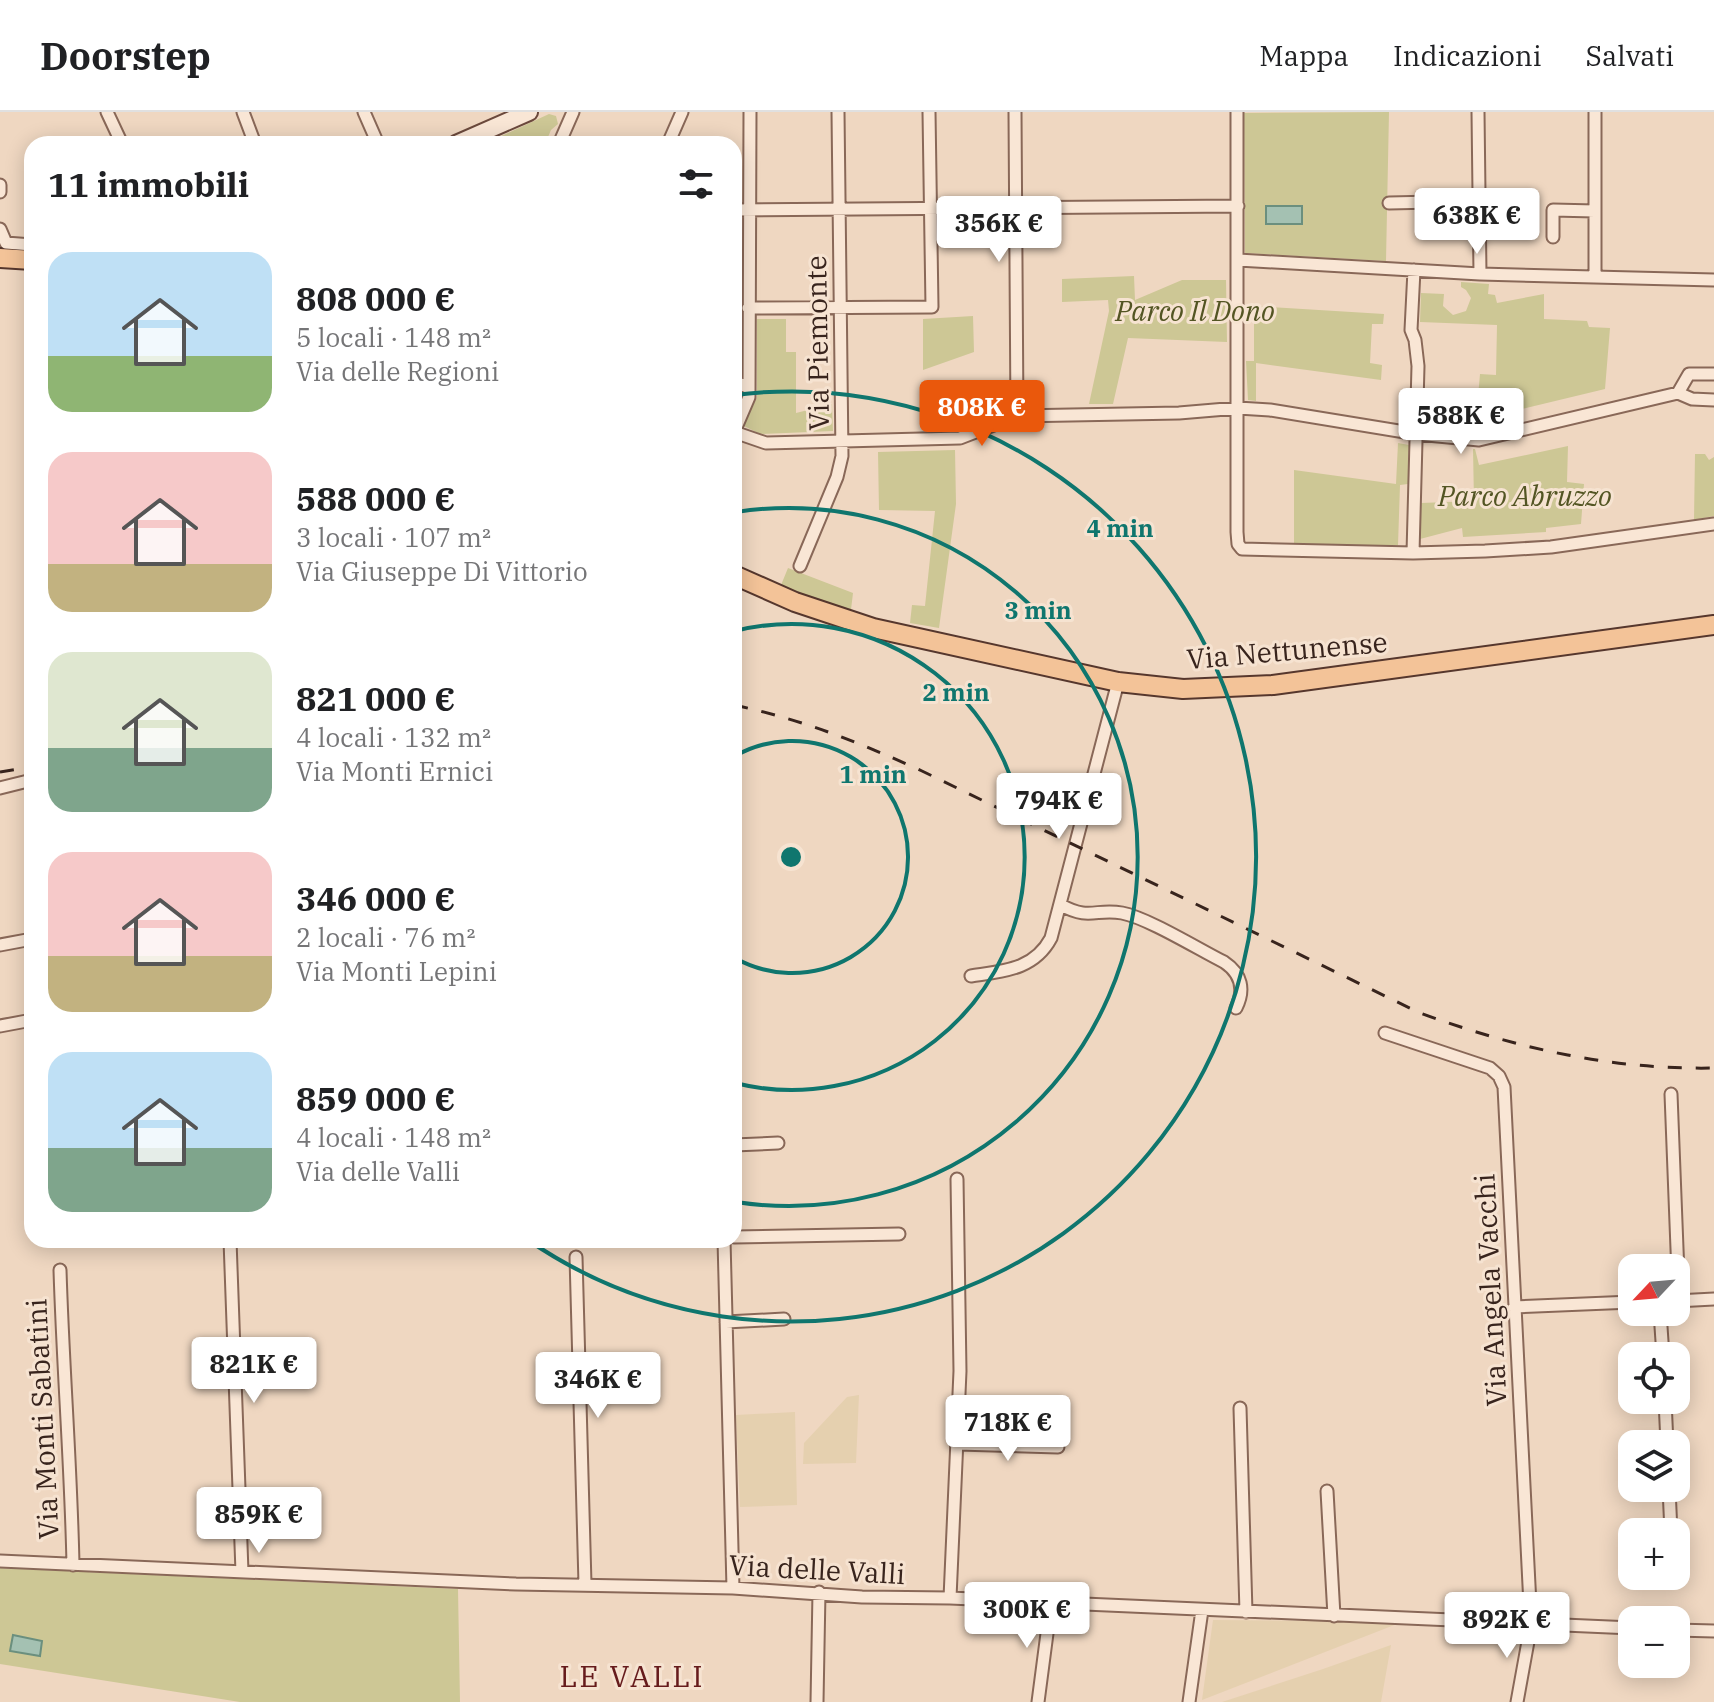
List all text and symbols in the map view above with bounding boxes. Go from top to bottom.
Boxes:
text: Doorstep [40,31,211,80]
text: Mappa [1259,37,1349,74]
text: Indicazioni [1393,37,1542,74]
text: Salvati [1586,37,1674,74]
text: 11 immobili [48,162,249,206]
icon: filters [674,162,718,206]
pin: 638K € [1412,188,1542,256]
pin: 356K € [934,196,1064,264]
text: 638K € [1433,197,1521,231]
text: 356K € [955,205,1043,239]
street label: Via Piemonte [797,255,837,431]
text: 808 000 € [296,276,455,320]
icon: home [112,284,208,380]
park label: Parco Il Dono [1114,292,1275,329]
text: 5 locali · 148 m² [296,320,491,354]
text: Via delle Regioni [296,354,499,388]
pin: 808K € [917,380,1047,448]
pin: 588K € [1396,388,1526,456]
text: 808K € [938,389,1026,423]
text: 588K € [1417,397,1505,431]
text: 588 000 € [296,476,455,520]
park label: Parco Abruzzo [1437,477,1612,514]
icon: home [112,484,208,580]
text: 4 min [1086,512,1154,544]
text: 3 locali · 107 m² [296,520,491,554]
text: Via Giuseppe Di Vittorio [296,554,588,588]
text: 3 min [1004,594,1072,626]
street label: Via Nettunense [1185,623,1389,677]
text: 821 000 € [296,676,455,720]
text: 2 min [922,676,990,708]
icon: home [112,684,208,780]
text: 4 locali · 132 m² [296,720,491,754]
text: Via Monti Ernici [296,754,493,788]
text: 1 min [839,758,907,790]
pin: 794K € [994,773,1124,841]
text: 794K € [1015,782,1103,816]
centre of rings [777,843,805,871]
text: 346 000 € [296,876,455,920]
icon: home [112,884,208,980]
text: 2 locali · 76 m² [296,920,475,954]
text: Via Monti Lepini [296,954,497,988]
text: 859 000 € [296,1076,455,1120]
icon: home [112,1084,208,1180]
text: 4 locali · 148 m² [296,1120,491,1154]
text: Via delle Valli [296,1154,460,1188]
street label: Via Angela Vacchi [1465,1173,1515,1407]
north arrow [1618,1254,1690,1326]
map controls [1618,1254,1690,1678]
street label: Via Monti Sabatini [17,1298,67,1540]
pin: 821K € [189,1337,319,1405]
button: locate [1618,1342,1690,1414]
text: 821K € [210,1346,298,1380]
pin: 346K € [533,1352,663,1420]
text: 346K € [554,1361,642,1395]
pin: 718K € [943,1395,1073,1463]
text: 718K € [964,1404,1052,1438]
button: layers [1618,1430,1690,1502]
pin: 859K € [194,1487,324,1555]
text: 859K € [215,1496,303,1530]
button: + [1618,1518,1690,1590]
street label: Via delle Valli [728,1546,906,1592]
pin: 300K € [962,1582,1092,1650]
text: 300K € [983,1591,1071,1625]
pin: 892K € [1442,1592,1572,1660]
text: 892K € [1463,1601,1551,1635]
button: − [1618,1606,1690,1678]
district label: LE VALLI [559,1656,705,1695]

